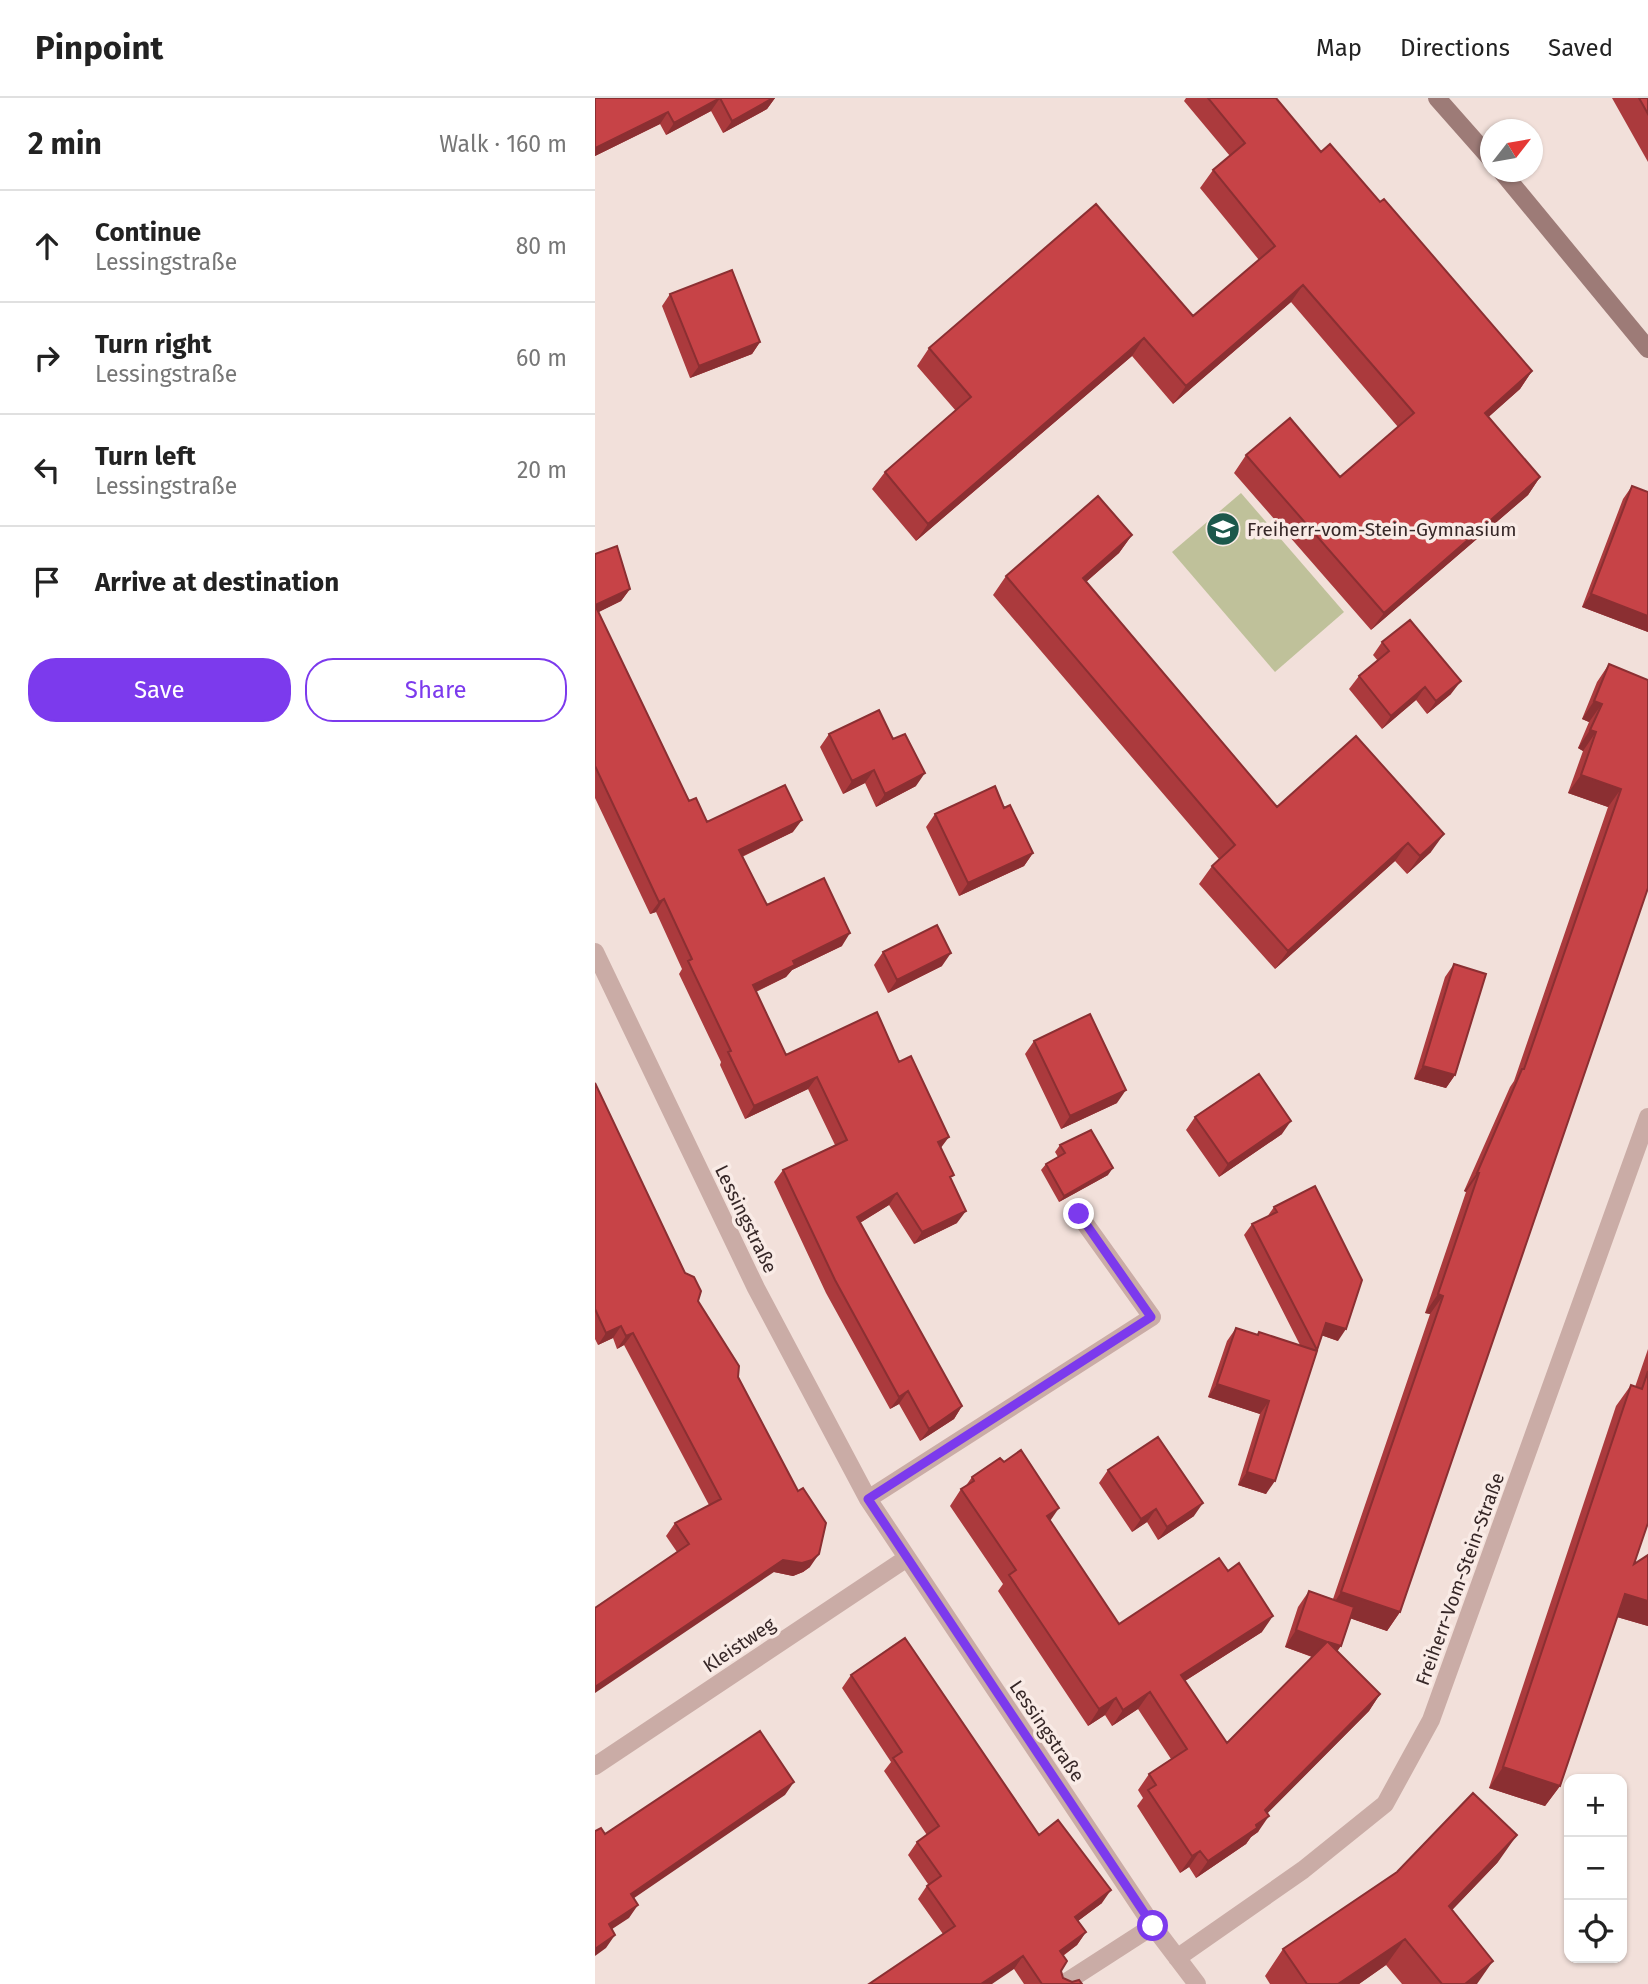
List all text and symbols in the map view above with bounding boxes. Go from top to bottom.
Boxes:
text: Pinpoint [35,28,163,68]
text: Map [1316,34,1362,62]
text: Directions [1400,34,1510,62]
text: Saved [1548,34,1613,62]
north arrow [1480,119,1543,182]
text: 2 min [28,126,102,162]
text: Walk · 160 m [439,130,567,158]
text: Continue [95,217,201,248]
icon: ahead [28,227,66,265]
text: 80 m [516,232,567,260]
text: Lessingstraße [95,248,237,276]
text: Turn right [95,329,212,360]
icon: right [28,339,66,377]
text: 60 m [516,344,567,372]
text: Lessingstraße [95,360,237,388]
text: Turn left [95,441,196,472]
icon: left [28,451,66,489]
text: 20 m [517,456,567,484]
text: Lessingstraße [95,472,237,500]
school or university icon: Freiherr-vom-Stein-Gymnasium [1204,510,1242,548]
place label: Freiherr-vom-Stein-Gymnasium [1247,518,1517,541]
icon: arrive [28,563,66,601]
text: Arrive at destination [95,567,339,598]
button: Save [28,658,291,722]
button: Share [305,658,567,722]
street label: Lessingstraße [710,1161,782,1277]
route end [1063,1198,1094,1229]
street label: Freiherr-Vom-Stein-Straße [1411,1469,1509,1689]
street label: Kleistweg [699,1612,780,1677]
street label: Lessingstraße [1005,1676,1089,1786]
map controls [1564,1774,1627,1963]
button: + [1564,1774,1627,1837]
button: − [1564,1837,1627,1900]
button: locate [1564,1900,1627,1963]
route start [1137,1910,1168,1941]

